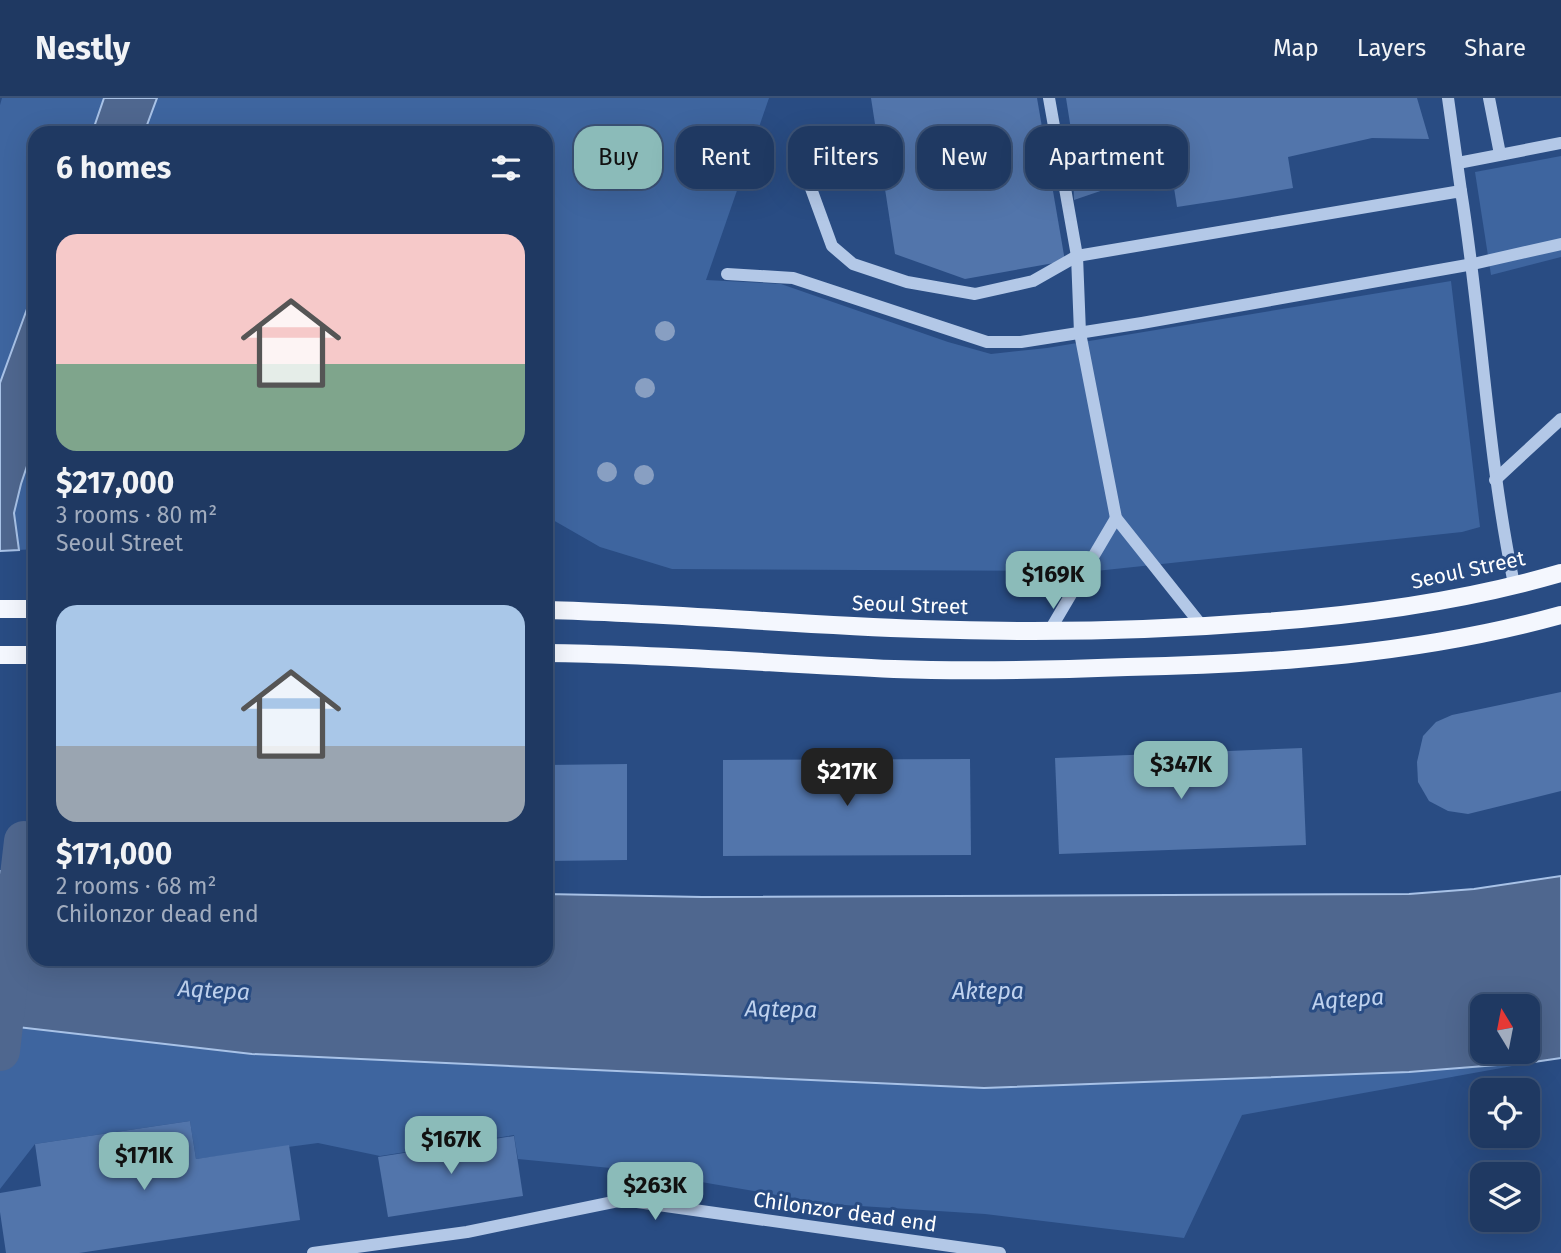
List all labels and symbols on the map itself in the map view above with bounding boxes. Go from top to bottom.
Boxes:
street label: Seoul Street [1409,545,1528,595]
pin: $169K [1004,552,1102,611]
street label: Seoul Street [852,590,969,620]
pin: $347K [1132,742,1230,801]
pin: $217K [798,748,896,808]
water label: Aqtepa [176,974,251,1006]
water label: Aktepa [951,977,1024,1005]
water label: Aqtepa [1310,983,1385,1016]
water label: Aqtepa [744,994,817,1024]
north arrow [1470,994,1540,1064]
pin: $167K [402,1116,500,1176]
pin: $171K [95,1132,193,1192]
pin: $263K [606,1162,704,1222]
street label: Chilonzor dead end [752,1186,938,1238]

